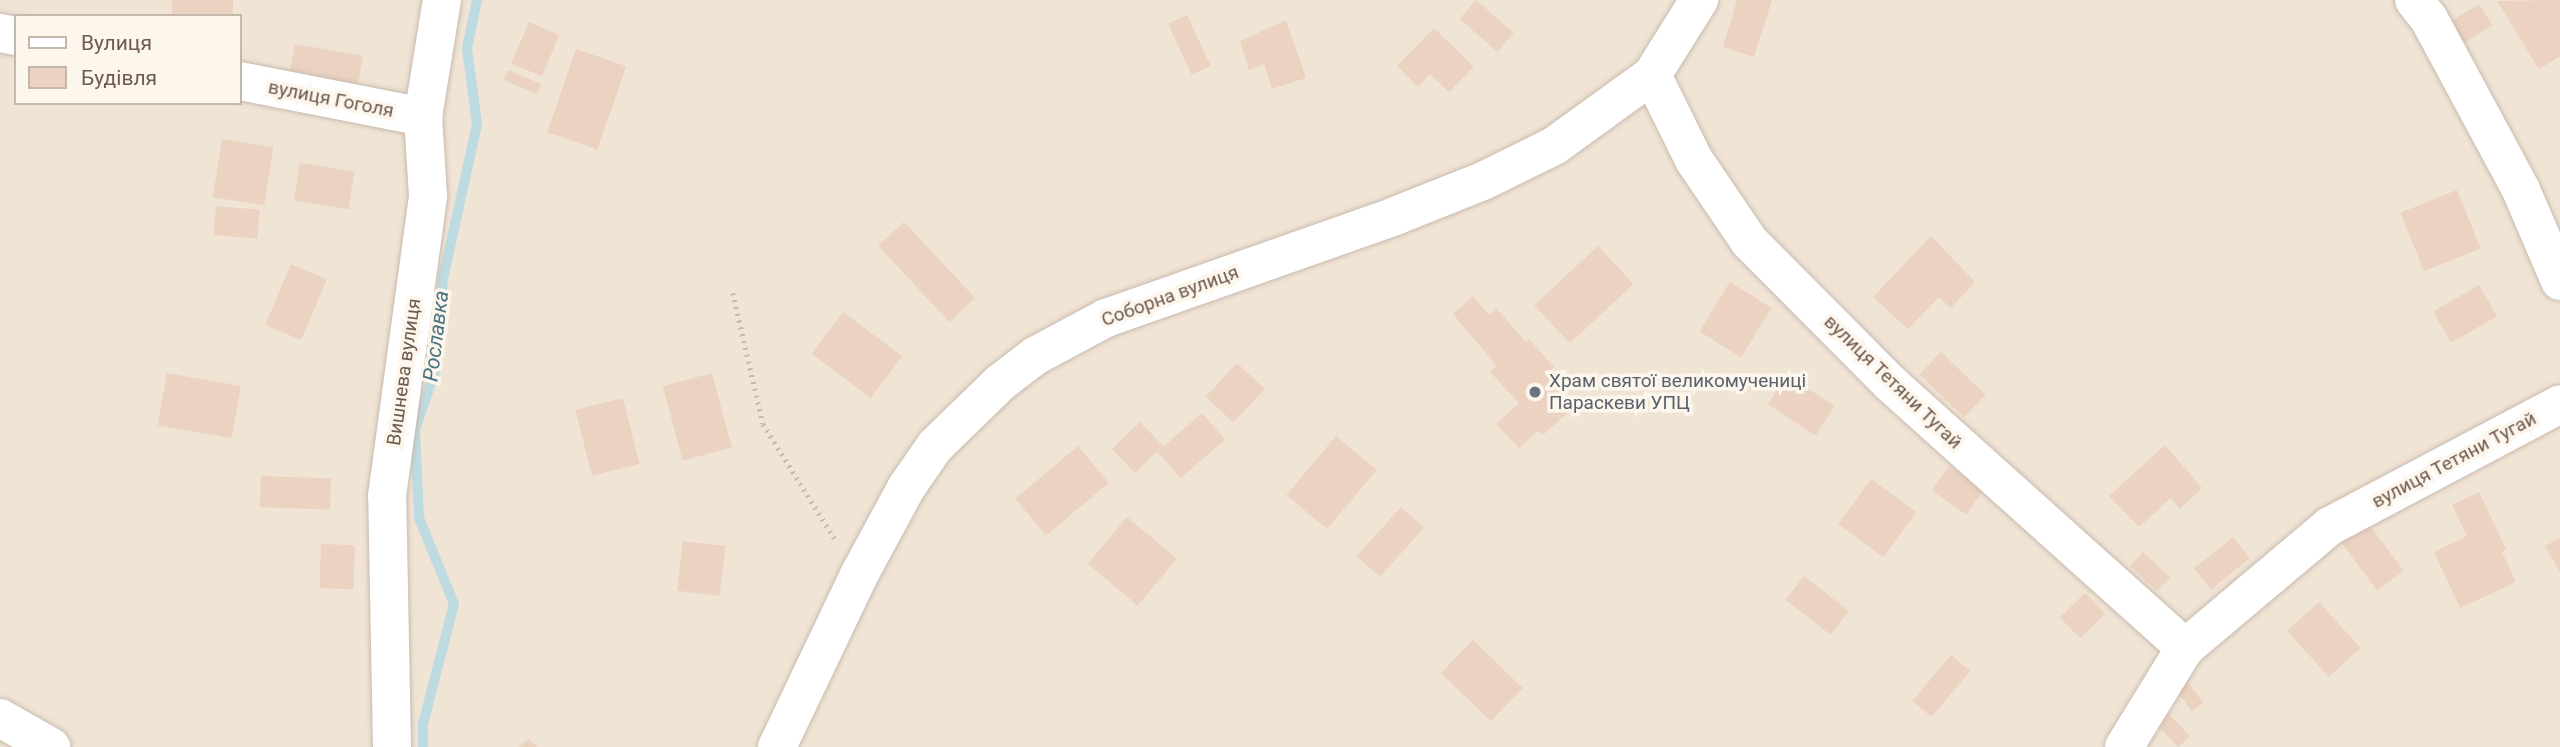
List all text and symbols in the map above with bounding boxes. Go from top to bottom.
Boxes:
legend [14,14,242,105]
text: Вулиця [81,31,152,55]
text: Будівля [81,66,157,90]
street label: вулиця Гоголя [266,76,396,122]
street label: Соборна вулиця [1098,261,1242,331]
water label: Рославка [418,289,454,383]
street label: Вишнева вулиця [382,297,426,447]
street label: вулиця Тетяни Тугай [1819,310,1967,454]
place label: Храм святої великомучениці Параскеви УПЦ [1549,370,1806,414]
marker: Храм святої великомучениці Параскеви УПЦ [1527,384,1543,400]
street label: вулиця Тетяни Тугай [2368,407,2540,513]

